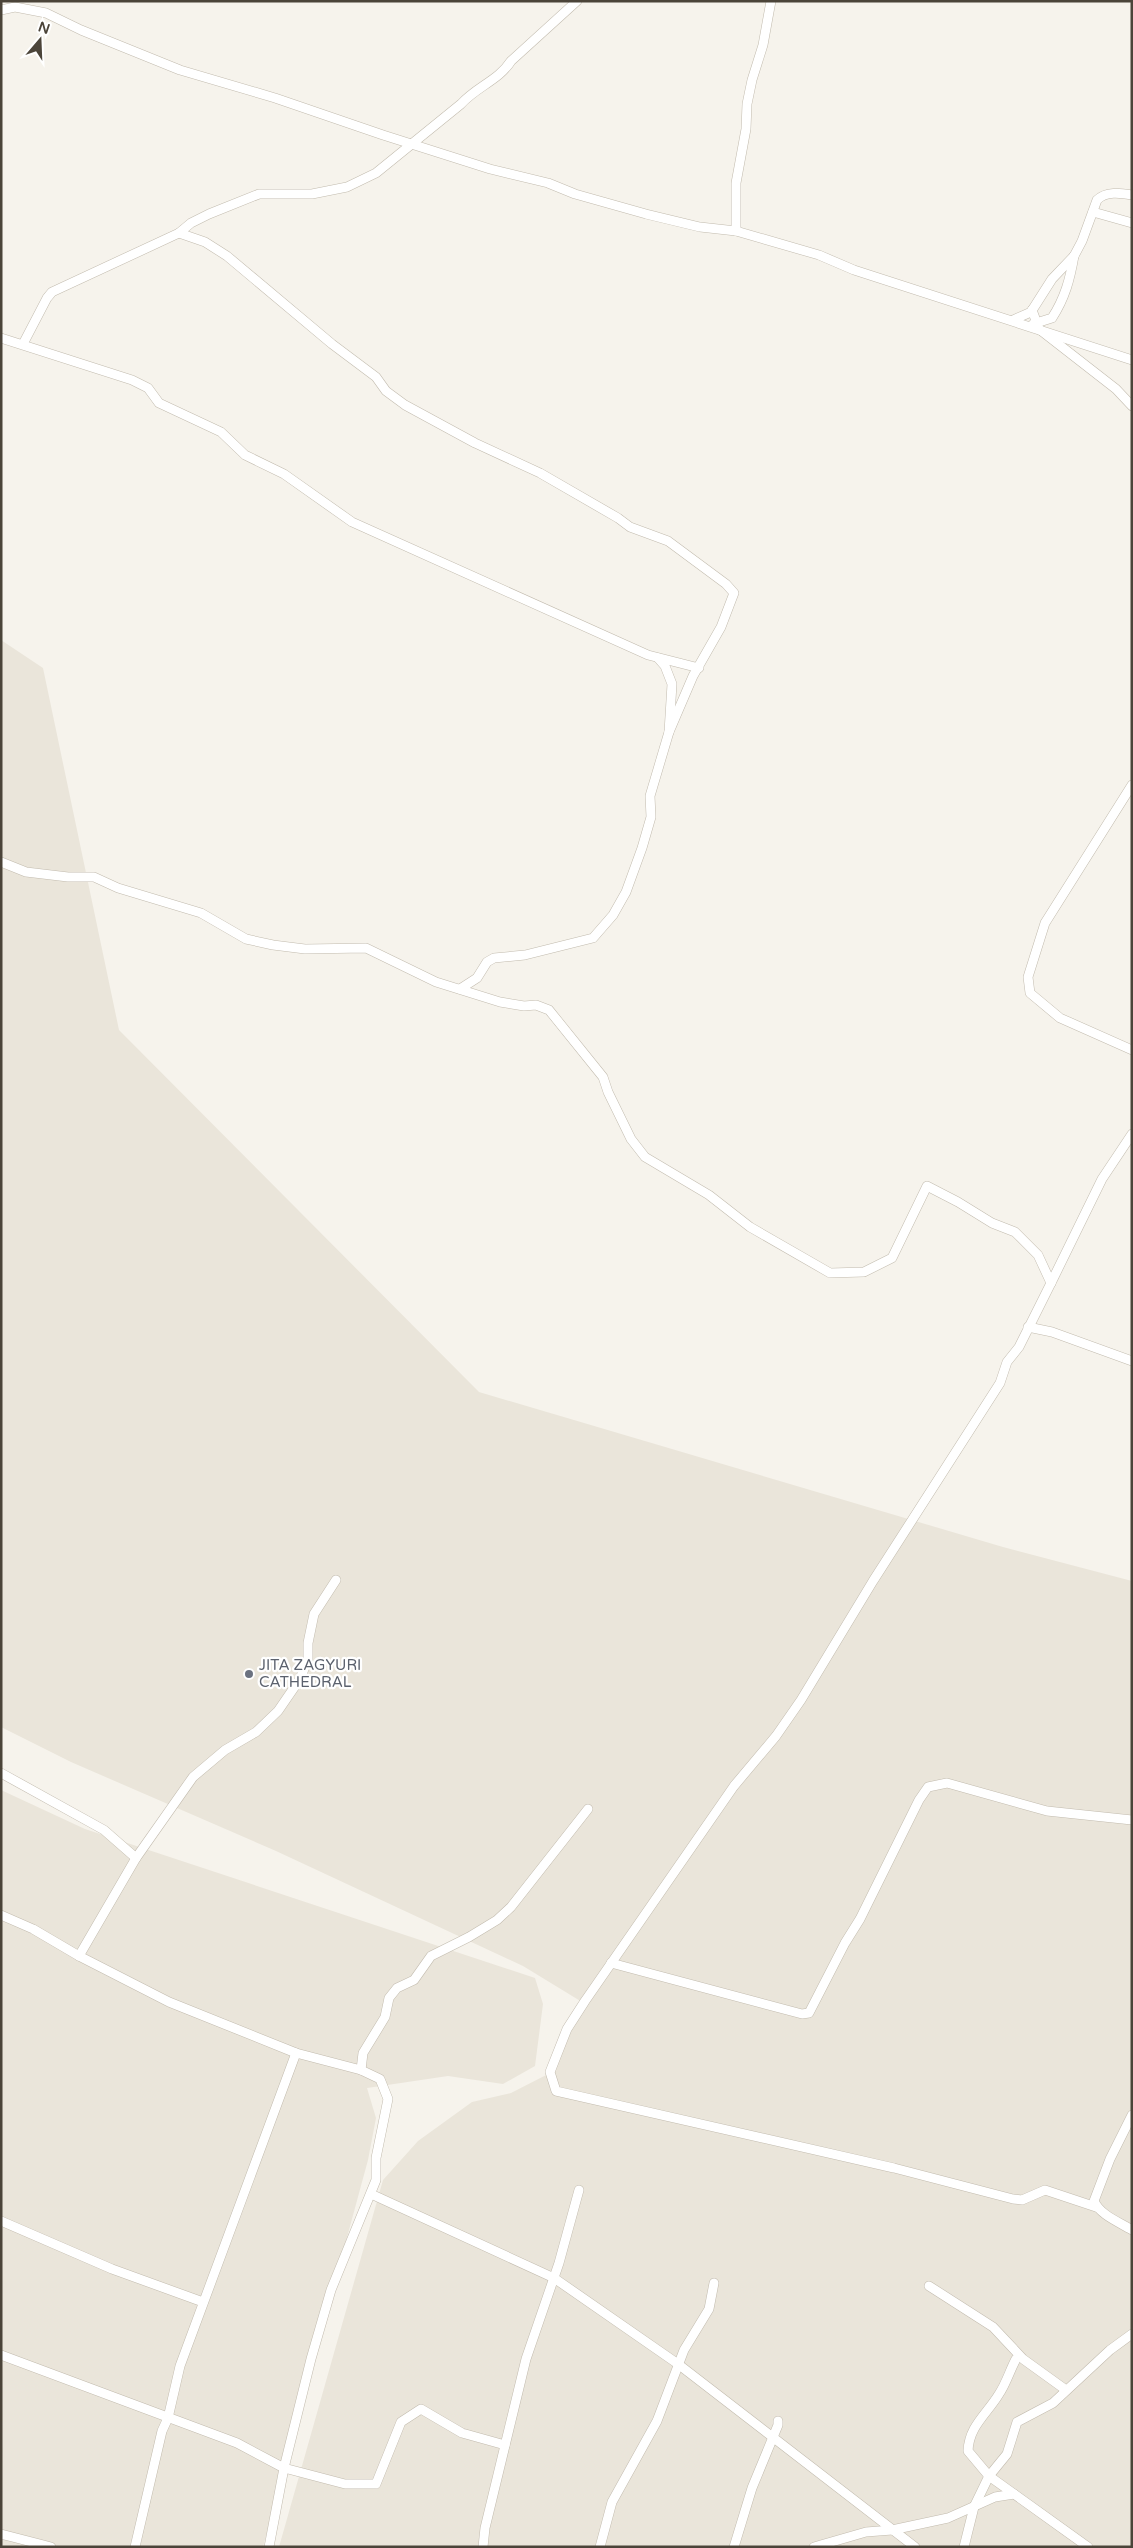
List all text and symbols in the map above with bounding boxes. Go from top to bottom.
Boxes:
north arrow [15,15,65,65]
text: N [36,18,52,38]
place label: JITA ZAGYURI CATHEDRAL [259,1656,361,1691]
marker: JITA ZAGYURI CATHEDRAL [243,1668,255,1680]

